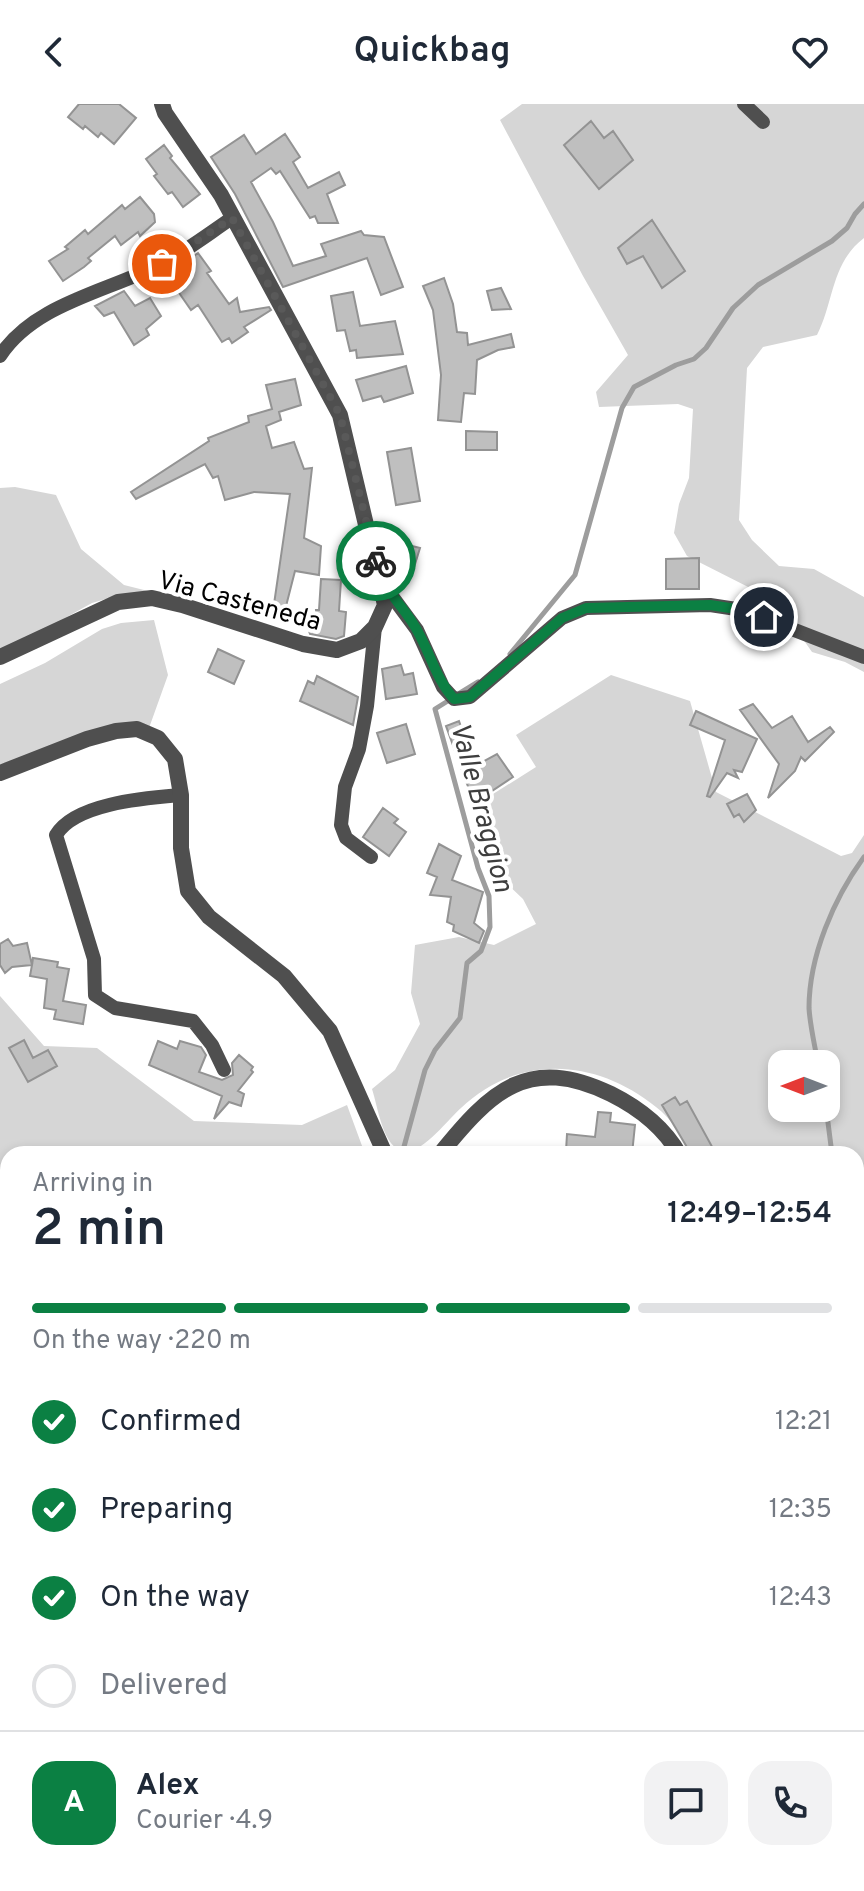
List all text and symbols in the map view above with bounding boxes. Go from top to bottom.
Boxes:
text: Quickbag [353,29,511,75]
icon: back [32,30,76,74]
icon: heart [788,30,832,74]
pin [128,230,196,298]
icon: bag [140,242,184,286]
courier [336,521,416,601]
icon: bike [354,539,398,583]
street label: Via Casteneda [154,565,324,640]
pin [730,583,798,651]
icon: home [742,595,786,639]
water label: Valle Braggion [440,719,520,897]
north arrow [768,1050,840,1122]
map controls [768,1050,840,1122]
text: Arriving in [32,1168,153,1201]
text: 12:49–12:54 [667,1196,832,1233]
text: 2 min [32,1198,166,1264]
text: On the way · 220 m [32,1325,251,1358]
icon: check [32,1400,76,1444]
text: Confirmed [100,1404,242,1441]
text: 12:21 [775,1406,832,1439]
icon: check [32,1488,76,1532]
text: Preparing [100,1492,233,1529]
text: 12:35 [769,1494,832,1527]
icon: check [32,1576,76,1620]
text: On the way [100,1580,250,1617]
text: 12:43 [769,1582,832,1615]
text: Delivered [100,1668,228,1705]
button: chat [644,1761,728,1845]
button: phone [748,1761,832,1845]
text: Alex [136,1768,200,1805]
text: A [63,1785,85,1822]
text: Courier · 4.9 [136,1805,273,1838]

